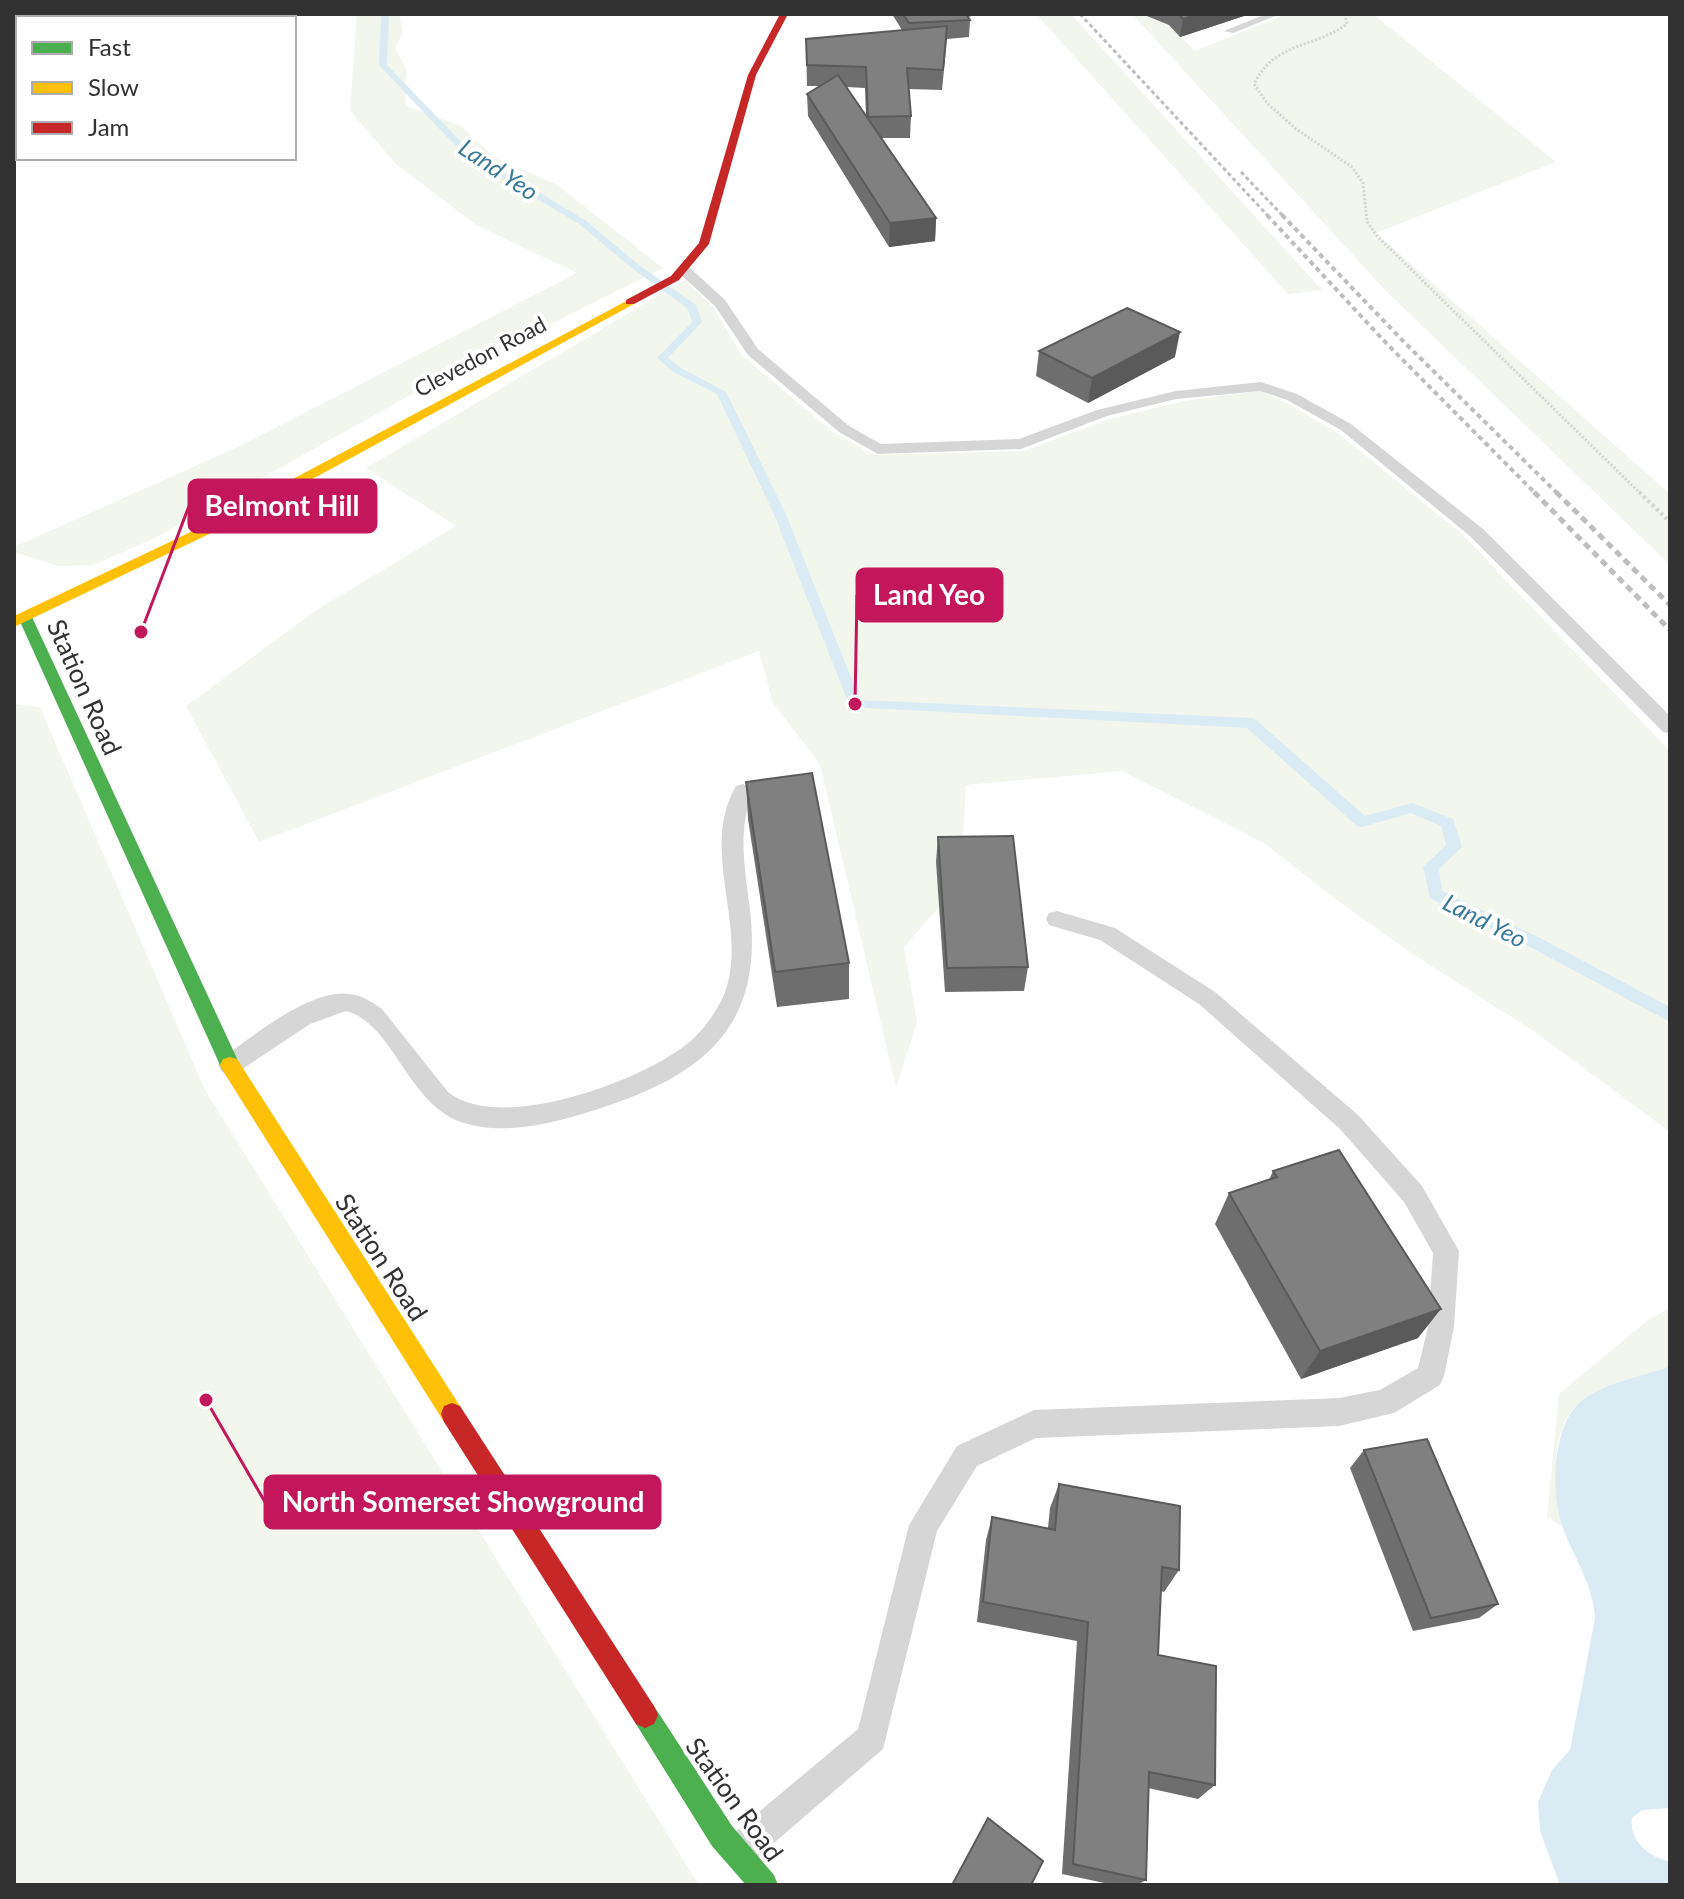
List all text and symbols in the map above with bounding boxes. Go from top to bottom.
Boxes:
legend [16,16,296,160]
text: Fast [88,32,131,61]
text: Slow [88,72,139,101]
text: Jam [88,112,129,141]
water label: Land Yeo [454,132,544,206]
street label: Clevedon Road [409,310,551,402]
callout: Belmont Hill [189,480,376,532]
text: Belmont Hill [205,488,359,522]
callout: Land Yeo [857,569,1002,621]
text: Land Yeo [873,577,985,611]
street label: Station Road [41,614,129,760]
water label: Land Yeo [1439,887,1531,953]
street label: Station Road [329,1187,435,1327]
callout: North Somerset Showground [265,1476,660,1528]
text: North Somerset Showground [282,1484,644,1518]
street label: Station Road [679,1731,791,1867]

